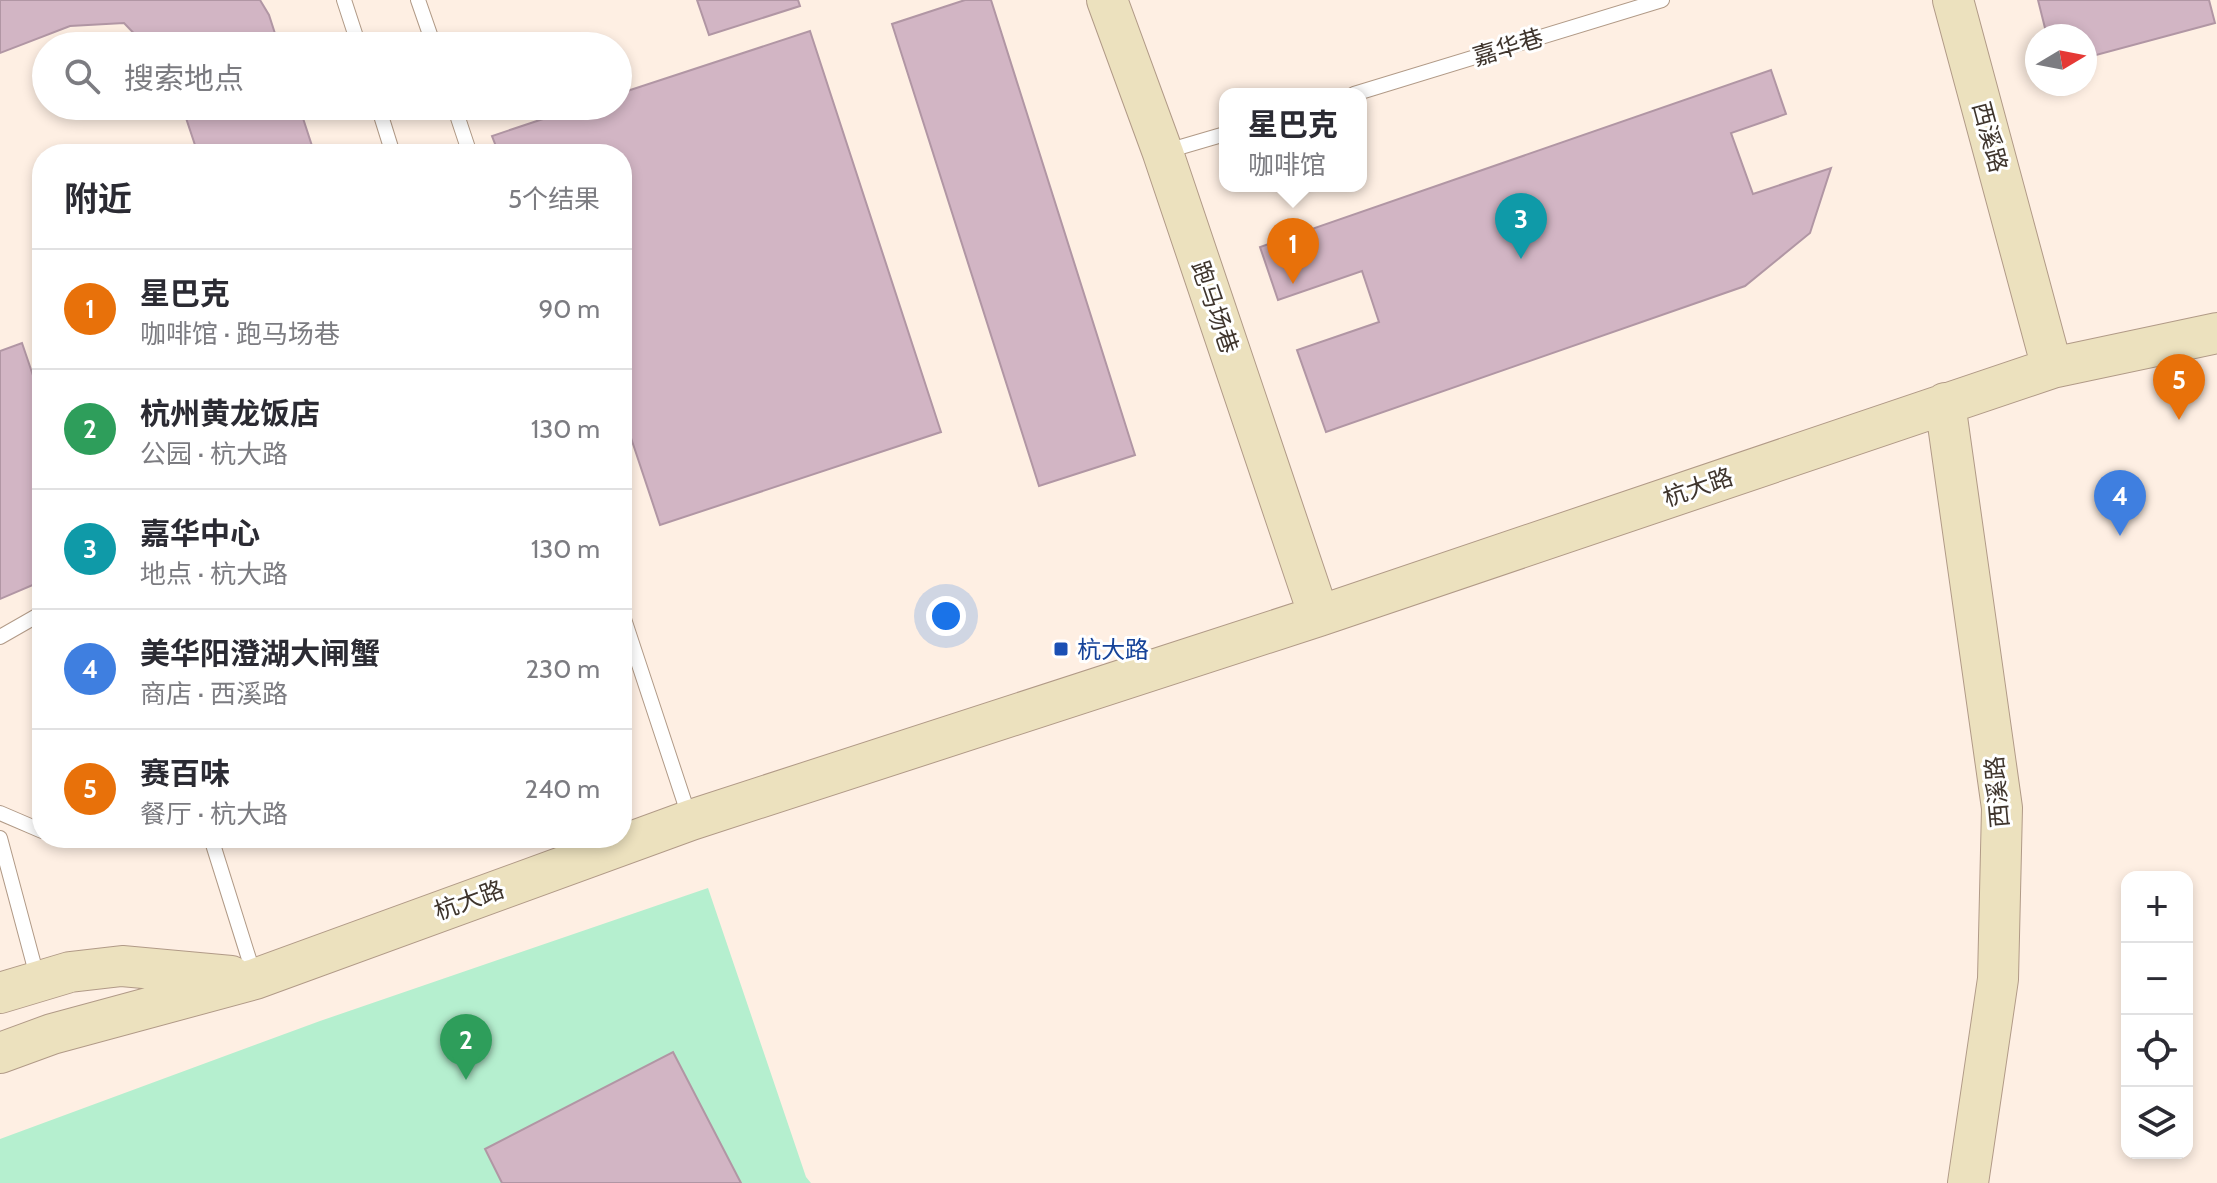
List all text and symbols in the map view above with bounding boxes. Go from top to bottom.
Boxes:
street label: 嘉华巷 [1469,23,1547,71]
north arrow [2025,24,2097,96]
search box [32,32,632,120]
icon: search [60,54,104,98]
text: 搜索地点 [124,60,244,97]
popup [1219,88,1367,192]
street label: 西溪路 [1967,98,2013,176]
text: 星巴克 [1248,106,1338,143]
text: 咖啡馆 [1248,149,1326,181]
text: 附近 [64,178,132,220]
text: 5个结果 [508,183,600,215]
pin: 3 [1495,193,1547,259]
pin: 1 [1267,218,1319,284]
street label: 跑马场巷 [1186,257,1244,357]
text: 星巴克 [140,275,230,312]
text: 1 [85,293,95,325]
text: 90 m [538,293,600,325]
text: 咖啡馆 · 跑马场巷 [140,318,340,350]
pin: 5 [2153,354,2205,420]
text: 杭州黄龙饭店 [140,395,320,432]
text: 2 [83,413,97,445]
text: 130 m [531,413,600,445]
text: 公园 · 杭大路 [140,438,288,470]
street label: 杭大路 [1659,462,1737,512]
pin: 4 [2094,470,2146,536]
text: 嘉华中心 [140,515,260,552]
text: 3 [83,533,97,565]
text: 130 m [531,533,600,565]
text: 地点 · 杭大路 [140,558,288,590]
your location [926,596,966,636]
text: 美华阳澄湖大闸蟹 [140,635,380,672]
place label: 杭大路 [1077,635,1149,664]
marker: 杭大路 [1052,640,1070,658]
text: 4 [82,653,98,685]
text: 230 m [526,653,600,685]
text: 商店 · 西溪路 [140,678,288,710]
text: 赛百味 [140,755,230,792]
street label: 西溪路 [1979,755,2015,829]
text: 5 [83,773,97,805]
text: 240 m [525,773,600,805]
text: 餐厅 · 杭大路 [140,798,288,830]
map controls [2121,871,2193,1159]
button: + [2121,871,2193,943]
street label: 杭大路 [430,874,508,926]
button: − [2121,943,2193,1015]
pin: 2 [440,1014,492,1080]
button: locate [2121,1015,2193,1087]
button: layers [2121,1087,2193,1159]

